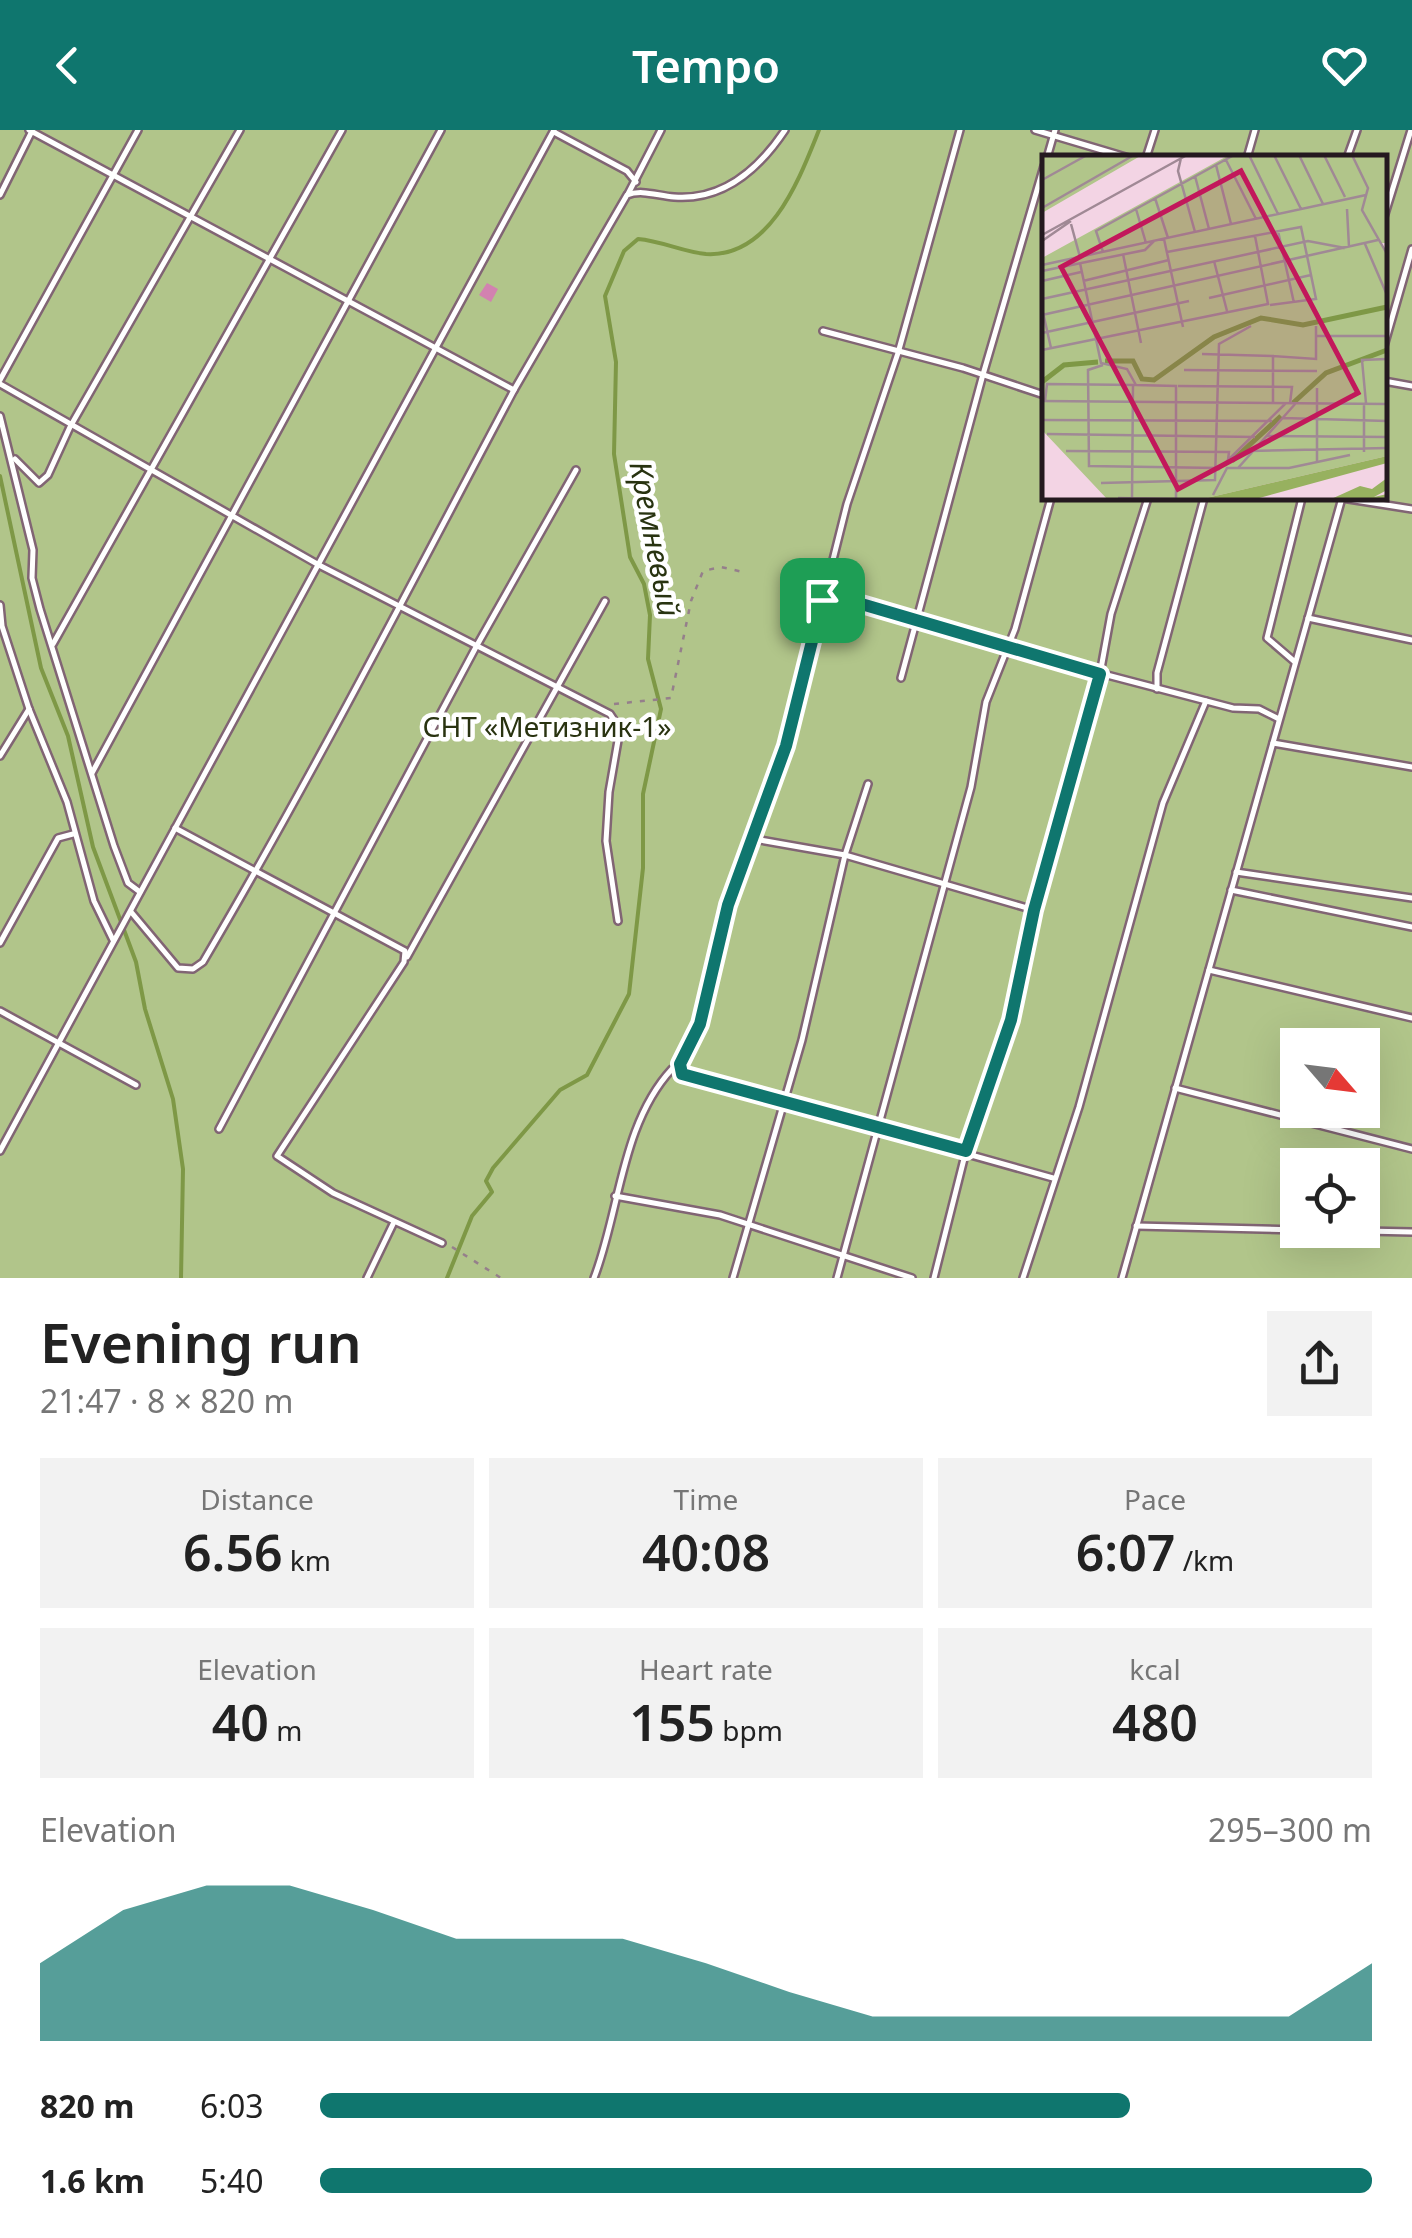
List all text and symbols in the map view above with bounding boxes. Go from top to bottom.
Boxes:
text: Tempo [632,35,780,96]
icon: back [40,38,95,93]
icon: heart [1317,38,1372,93]
inset map [1042,155,1387,500]
water label: Кремневый [620,458,691,620]
pin [780,558,865,643]
icon: arrive [795,573,850,628]
park label: СНТ «Метизник-1» [423,707,671,745]
north arrow [1280,1028,1380,1128]
map controls [1280,1028,1380,1248]
button: locate [1280,1148,1380,1248]
text: Evening run [40,1304,361,1379]
button: share [1267,1311,1372,1416]
text: 21:47 · 8 × 820 m [40,1379,293,1422]
text: Distance [200,1480,314,1518]
text: Time [674,1480,738,1518]
text: Pace [1124,1480,1186,1518]
text: 6.56 [183,1518,283,1586]
text: 40:08 [642,1518,770,1586]
text: 6:07 [1076,1518,1175,1586]
text: km [283,1541,331,1579]
text: /km [1175,1541,1234,1579]
text: Elevation [197,1650,317,1688]
text: Heart rate [639,1650,773,1688]
text: kcal [1129,1650,1181,1688]
text: 40 [212,1688,269,1756]
text: 155 [629,1688,715,1756]
text: 480 [1112,1688,1198,1756]
text: m [269,1711,302,1749]
text: bpm [715,1711,783,1749]
text: Elevation [40,1808,177,1851]
text: 295–300 m [1208,1808,1372,1851]
text: 820 m [40,2084,134,2127]
text: 6:03 [200,2084,264,2127]
text: 1.6 km [40,2159,145,2202]
text: 5:40 [200,2159,264,2202]

